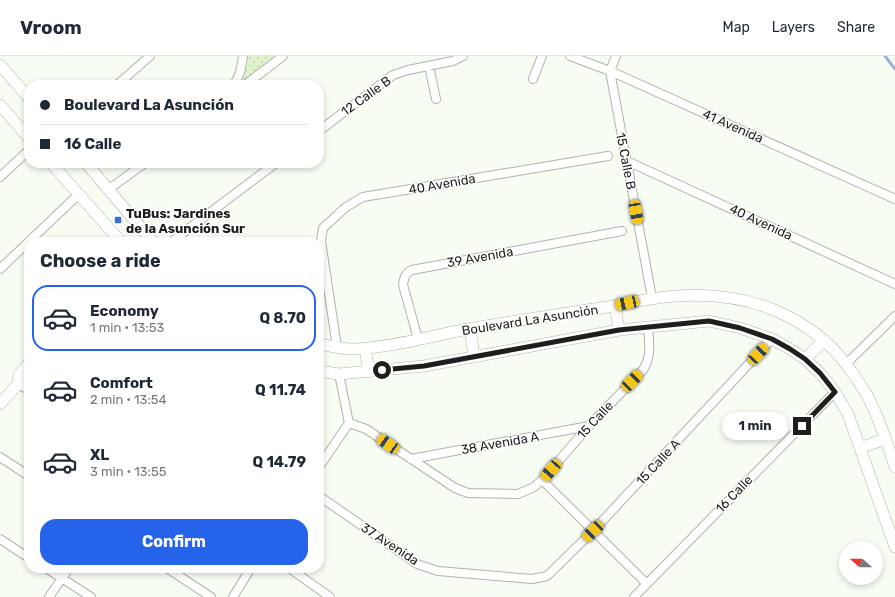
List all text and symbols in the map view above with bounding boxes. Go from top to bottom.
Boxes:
text: Vroom [20,16,82,39]
text: Map [723,19,750,36]
text: Layers [772,19,815,36]
text: Share [837,19,875,36]
street label: 12 Calle B [338,73,394,119]
text: Boulevard La Asunción [64,96,234,114]
street label: 41 Avenida [700,106,766,146]
street label: 15 Calle B [613,131,639,191]
text: 16 Calle [64,135,121,153]
street label: 40 Avenida [407,171,477,197]
car [628,199,644,225]
street label: 40 Avenida [727,201,795,243]
place label: TuBus: Jardines de la Asunción Sur [126,206,245,236]
marker: TuBus: Jardines de la Asunción Sur [113,215,123,225]
street label: 39 Avenida [446,244,514,270]
text: Choose a ride [40,250,161,272]
car [614,295,640,311]
icon: car [42,300,78,336]
text: Economy [90,302,159,320]
street label: Boulevard La Asunción [461,302,599,338]
text: Q 8.70 [259,309,306,327]
text: 1 min · 13:53 [90,320,164,335]
car [745,341,771,367]
route start [373,361,391,379]
car [619,368,645,394]
icon: car [42,372,78,408]
text: Comfort [90,374,153,392]
text: Q 11.74 [255,381,306,399]
text: 2 min · 13:54 [90,392,167,407]
street label: 15 Calle [574,398,616,442]
callout: 1 min [722,412,788,440]
route end [793,417,811,435]
text: 1 min [738,418,772,433]
street label: 38 Avenida A [460,429,540,457]
car [375,432,401,456]
street label: 15 Calle A [633,436,683,488]
icon: car [42,444,78,480]
text: XL [90,446,109,464]
text: Q 14.79 [253,453,306,471]
car [539,457,563,483]
text: 3 min · 13:55 [90,464,166,479]
street label: 16 Calle [713,472,755,516]
car [580,518,606,544]
button: Confirm [40,519,308,565]
street label: 37 Avenida [358,520,422,568]
north arrow [839,541,883,585]
map controls [839,541,883,585]

